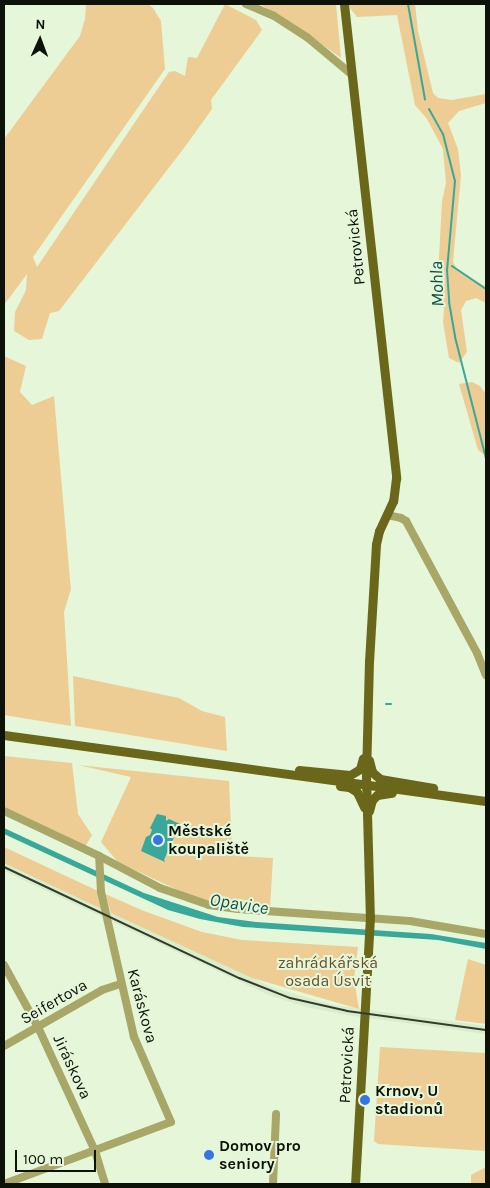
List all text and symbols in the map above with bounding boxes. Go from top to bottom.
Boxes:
north arrow [15,15,65,65]
text: N [35,16,46,33]
street label: Petrovická [342,208,370,286]
water label: Mohla [425,261,449,307]
place label: Městské koupaliště [168,821,249,859]
marker: Městské koupaliště [152,834,164,846]
water label: Opavice [208,889,270,919]
park label: zahrádkářská osada Úsvit [278,953,378,991]
street label: Karáskova [123,967,161,1045]
street label: Seifertova [17,975,91,1029]
street label: Petrovická [335,1026,359,1104]
street label: Jiráskova [49,1032,95,1102]
place label: Krnov, U stadionů [375,1081,443,1119]
marker: Krnov, U stadionů [359,1094,371,1106]
place label: Domov pro seniory [219,1136,301,1174]
scale bar [18,1140,99,1172]
marker: Domov pro seniory [203,1149,215,1161]
text: 100 m [23,1150,63,1168]

